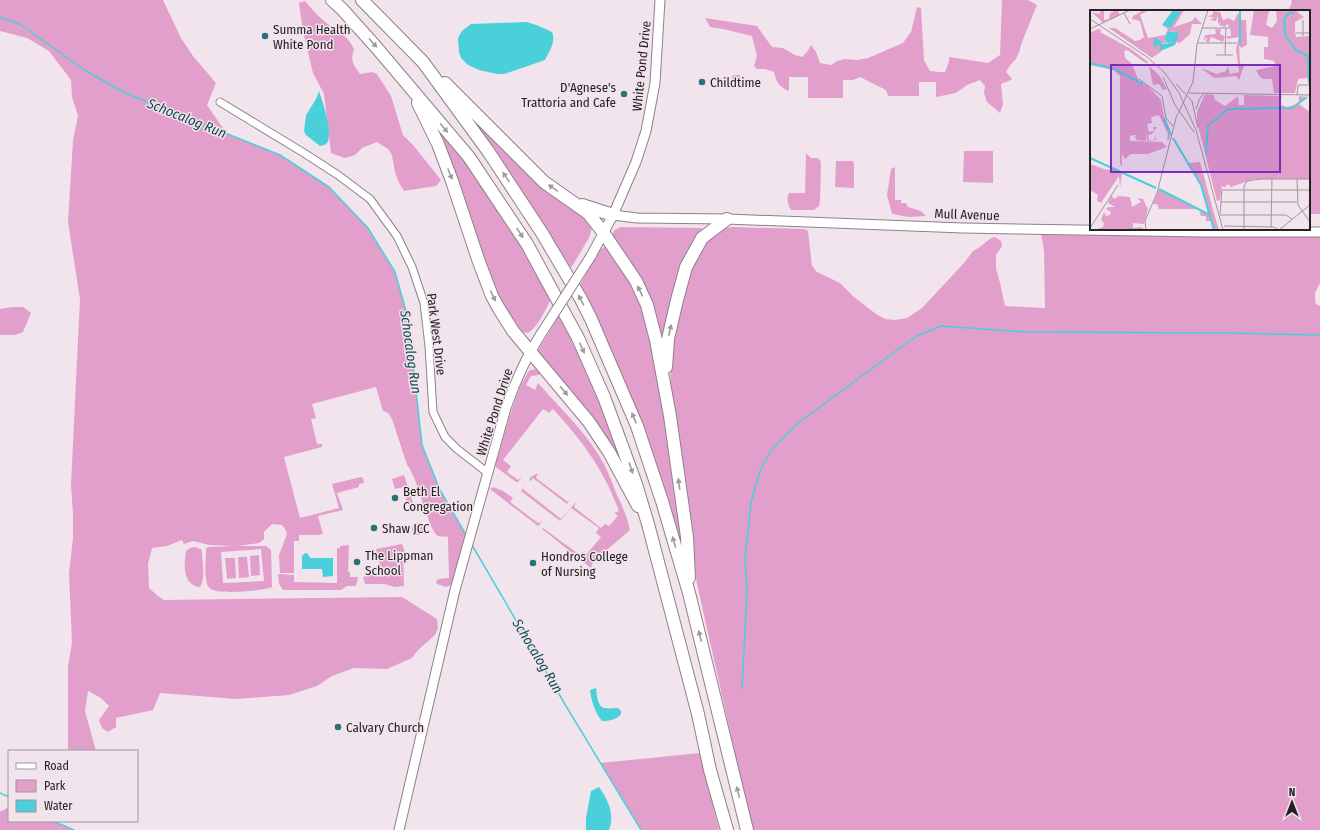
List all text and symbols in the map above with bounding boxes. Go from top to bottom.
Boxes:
inset map [1090,10,1310,230]
street label: White Pond Drive [629,20,654,112]
place label: Summa Health White Pond [273,22,351,52]
marker: Summa Health White Pond [260,31,270,41]
one-way arrow [368,38,377,48]
place label: Childtime [710,75,761,90]
marker: Childtime [697,77,707,87]
place label: D'Agnese's Trattoria and Cafe [521,80,616,110]
marker: D'Agnese's Trattoria and Cafe [619,89,629,99]
water label: Schocalog Run [144,94,229,142]
one-way arrow [440,123,449,133]
one-way arrow [447,168,453,180]
one-way arrow [502,172,510,182]
one-way arrow [548,184,559,192]
street label: Mull Avenue [934,206,1000,223]
one-way arrow [517,227,524,239]
one-way arrow [637,285,643,297]
one-way arrow [490,291,496,302]
street label: Park West Drive [424,292,449,376]
one-way arrow [578,294,584,306]
water label: Schocalog Run [396,308,425,395]
one-way arrow [668,324,674,336]
one-way arrow [579,342,585,353]
street label: White Pond Drive [473,367,516,458]
one-way arrow [560,386,568,397]
one-way arrow [630,412,636,424]
one-way arrow [628,462,634,474]
one-way arrow [676,478,682,491]
place label: Beth El Congregation [403,484,473,514]
marker: Beth El Congregation [390,493,400,503]
place label: Shaw JCC [382,521,430,536]
marker: Shaw JCC [369,523,379,533]
one-way arrow [671,536,677,548]
place label: The Lippman School [365,548,433,578]
place label: Hondros College of Nursing [541,549,628,579]
marker: The Lippman School [352,557,362,567]
marker: Hondros College of Nursing [528,558,538,568]
water label: Schocalog Run [508,615,567,697]
one-way arrow [696,630,702,642]
place label: Calvary Church [346,720,424,735]
marker: Calvary Church [333,722,343,732]
legend [8,750,138,822]
text: Road [44,759,69,773]
text: Park [44,779,66,793]
north arrow [1272,782,1312,822]
one-way arrow [735,786,741,798]
text: N [1289,786,1295,799]
text: Water [44,799,73,813]

